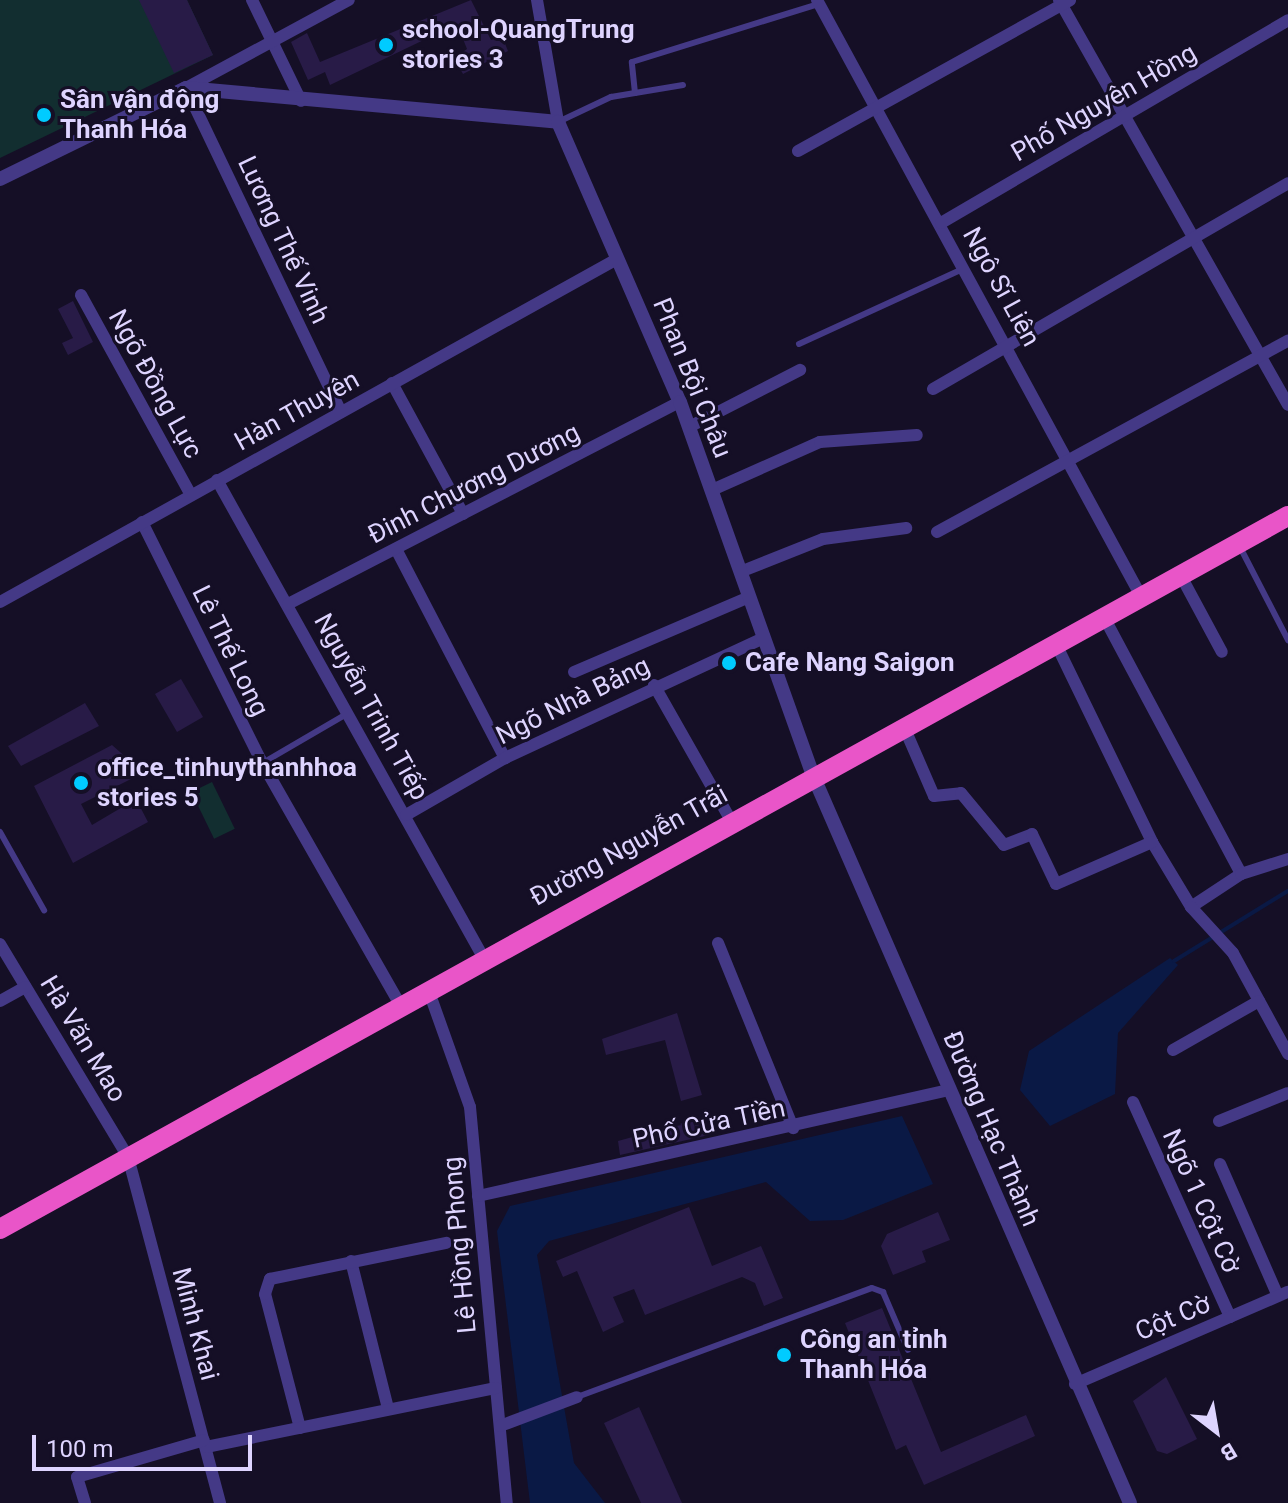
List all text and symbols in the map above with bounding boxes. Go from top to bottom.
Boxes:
place label: school-QuangTrung stories 3 [402,14,635,76]
marker: school-QuangTrung stories 3 [377,36,395,54]
street label: Phố Nguyên Hồng [1006,37,1202,169]
place label: Sân vận động Thanh Hóa [60,84,219,146]
marker: Sân vận động Thanh Hóa [35,106,53,124]
street label: Lương Thế Vinh [231,151,335,329]
street label: Ngô Sĩ Liên [956,222,1046,352]
street label: Phan Bội Châu [646,294,738,462]
street label: Ngõ Đồng Lực [101,304,209,464]
street label: Hàn Thuyên [229,364,365,458]
street label: Đinh Chương Dương [363,417,585,551]
street label: Lê Thế Long [185,580,275,722]
street label: Nguyễn Trinh Tiếp [307,608,435,806]
place label: Cafe Nang Saigon [745,647,954,679]
street label: Ngõ Nhà Bảng [491,650,655,752]
marker: Cafe Nang Saigon [720,654,738,672]
place label: office_tinhuythanhhoa stories 5 [97,752,357,814]
marker: office_tinhuythanhhoa stories 5 [72,774,90,792]
street label: Đường Nguyễn Trãi [525,779,733,913]
street label: Hà Văn Mao [33,970,133,1108]
street label: Đường Hạc Thành [936,1027,1046,1231]
street label: Phố Cửa Tiền [630,1093,788,1155]
street label: Ngõ 1 Cột Cờ [1155,1124,1247,1278]
street label: Lê Hồng Phong [437,1155,483,1335]
street label: Minh Khai [165,1264,225,1384]
street label: Cột Cờ [1131,1288,1215,1348]
place label: Công an tỉnh Thanh Hóa [800,1324,948,1386]
marker: Công an tỉnh Thanh Hóa [775,1346,793,1364]
north arrow [1176,1391,1256,1471]
scale bar [36,1419,256,1469]
text: 100 m [46,1435,113,1463]
text: B [1216,1438,1241,1466]

